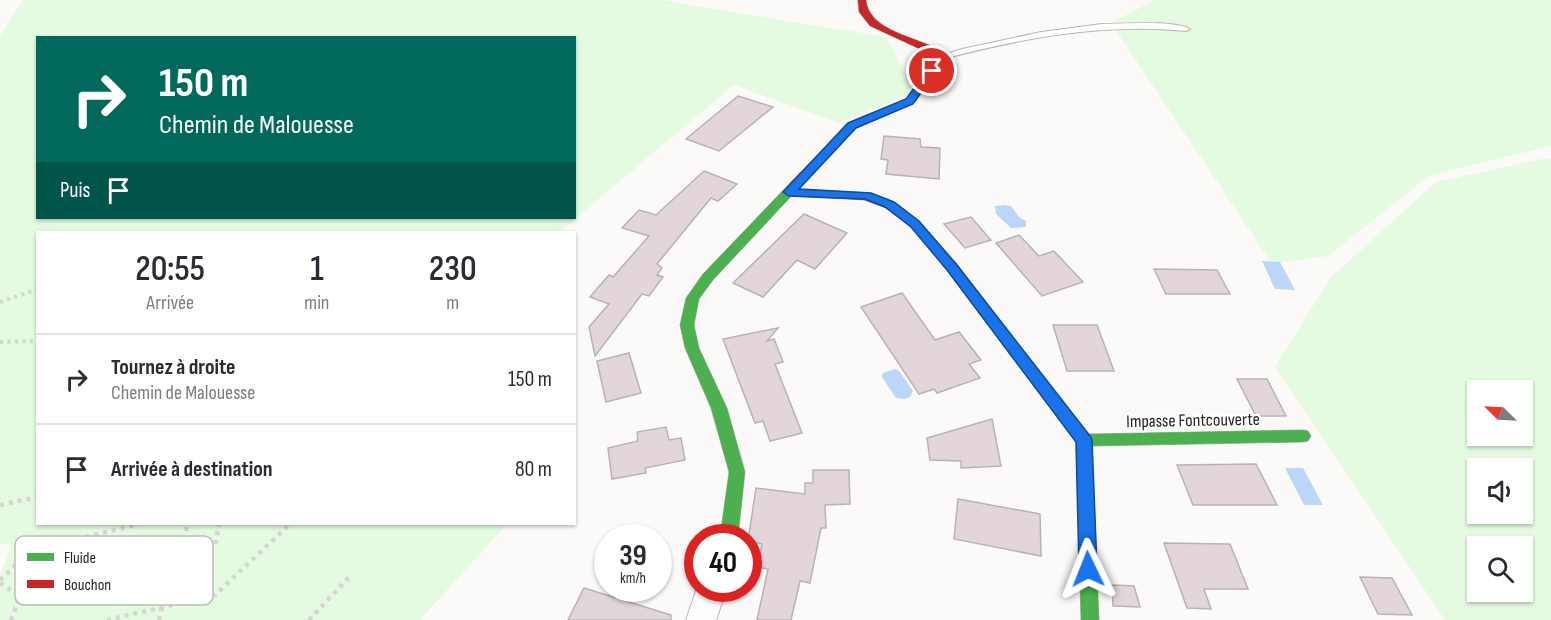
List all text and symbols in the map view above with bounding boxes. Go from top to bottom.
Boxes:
pin [906,45,957,96]
icon: arrive [915,54,948,87]
text: 150 m [159,58,248,109]
icon: right [60,60,138,138]
text: Chemin de Malouesse [159,109,354,141]
icon: arrive [102,174,135,207]
text: Puis [60,177,90,204]
text: 20:55 [135,248,205,291]
text: 1 [310,248,324,291]
text: 230 [429,248,477,291]
text: Arrivée [146,291,194,315]
text: min [304,291,329,315]
text: m [446,291,459,315]
text: Tournez à droite [111,354,236,381]
icon: right [60,363,93,396]
text: 150 m [508,366,552,393]
north arrow [1467,380,1533,446]
map controls [1467,380,1533,602]
text: Chemin de Malouesse [111,381,255,405]
street label: Impasse Fontcouverte [1126,409,1260,432]
icon: arrive [60,453,93,486]
text: Arrivée à destination [111,456,273,483]
text: 80 m [515,456,552,483]
button: sound [1467,458,1533,524]
speed limit sign: 40 [684,524,762,602]
legend [15,536,213,605]
button: search [1467,536,1533,602]
position arrow [1056,537,1120,601]
text: 39 [619,538,647,574]
text: Fluide [64,549,96,568]
text: km/h [620,569,646,588]
text: Bouchon [64,576,111,595]

